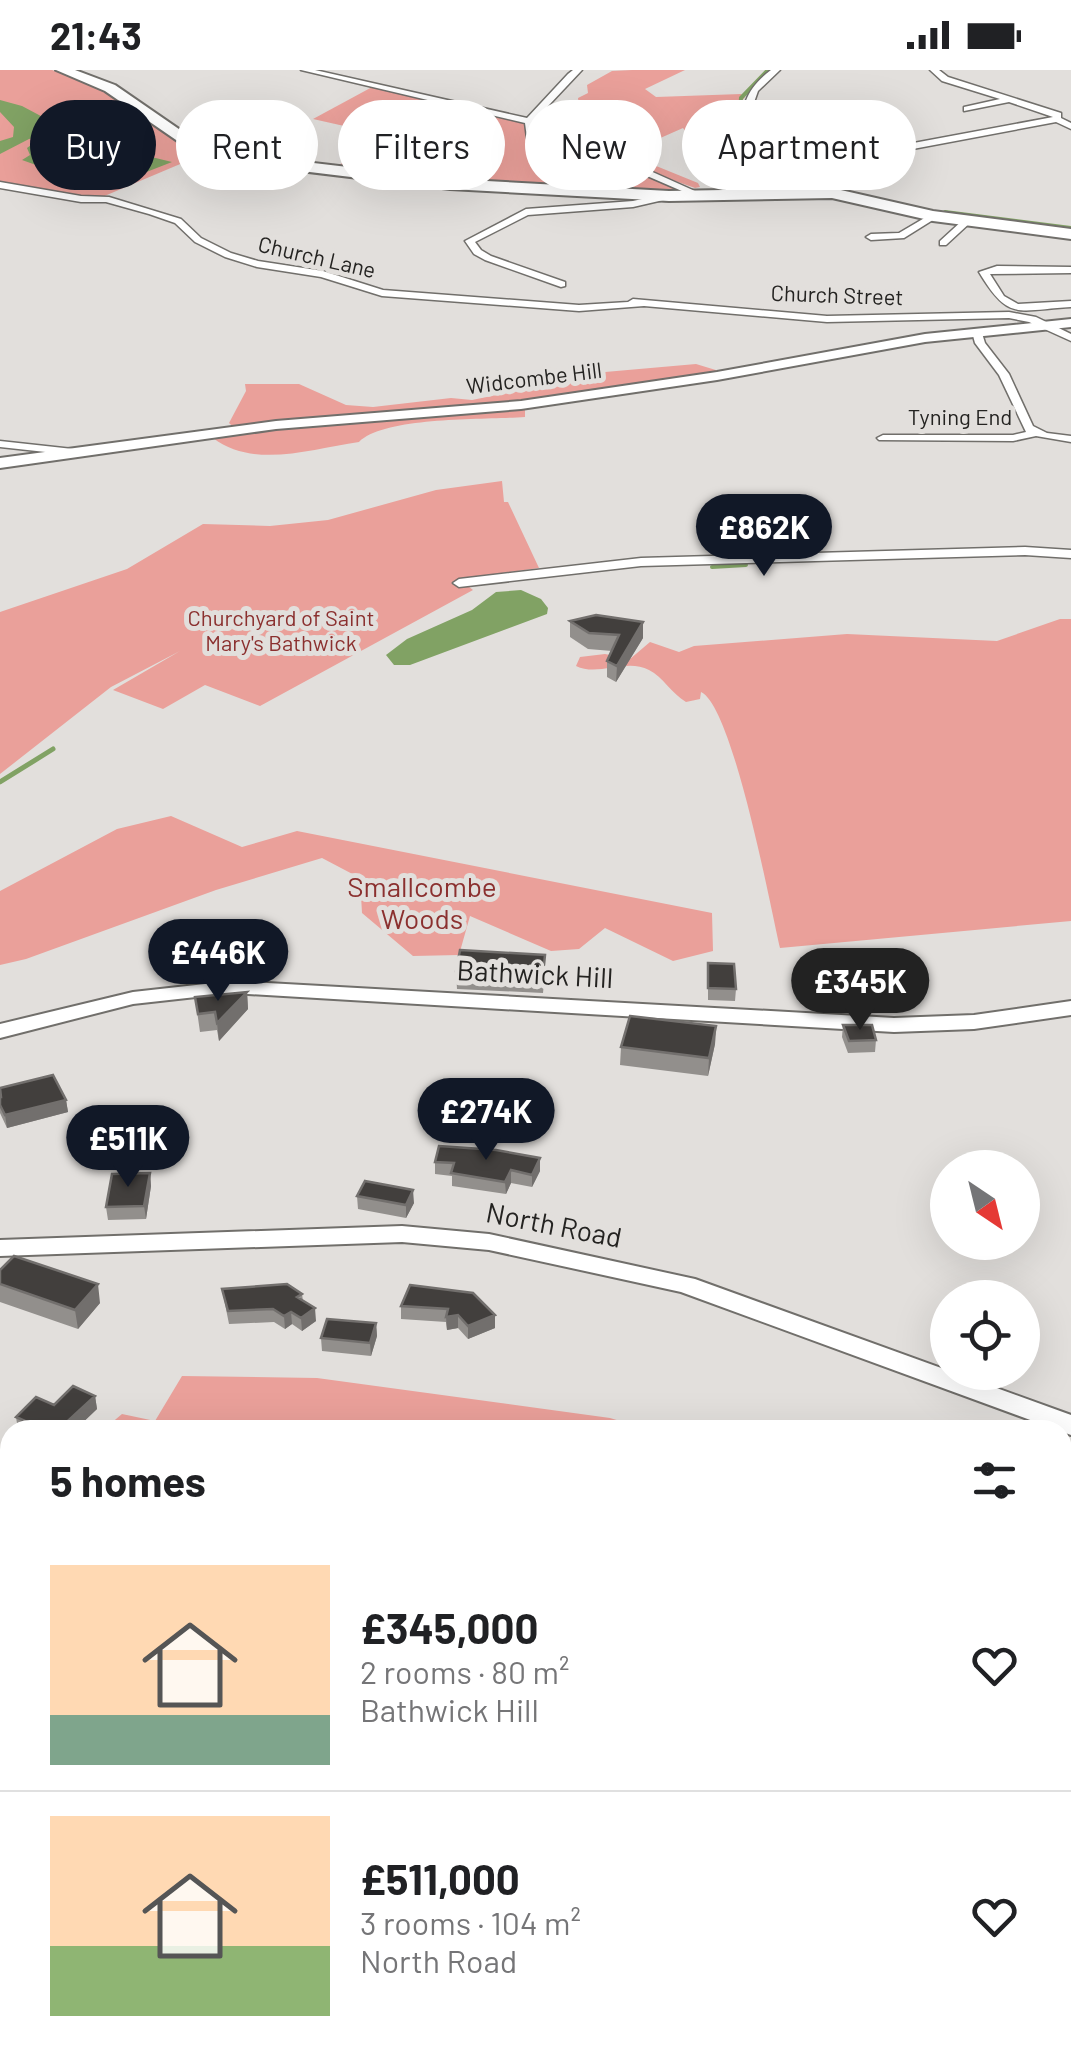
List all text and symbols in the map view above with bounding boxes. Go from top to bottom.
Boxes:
text: 21:43 [50,12,142,58]
chip: Buy [30,100,156,190]
chip: Rent [176,100,318,190]
chip: Filters [338,100,505,190]
chip: New [525,100,662,190]
chip: Apartment [682,100,916,190]
street label: Church Lane [256,230,379,282]
street label: Church Street [770,279,904,309]
street label: Widcombe Hill [465,356,603,398]
street label: Tyning End [908,403,1012,429]
pin: £862K [694,494,834,579]
text: £862K [718,507,810,545]
park label: Churchyard of Saint Mary's Bathwick [187,604,375,655]
park label: Smallcombe Woods [347,869,497,935]
pin: £446K [148,919,288,1004]
text: £446K [170,932,266,970]
pin: £345K [790,948,930,1033]
street label: Bathwick Hill [456,952,614,994]
text: £345K [813,961,907,999]
pin: £274K [416,1078,556,1163]
text: £274K [440,1091,532,1129]
pin: £511K [58,1105,198,1190]
text: £511K [88,1118,168,1156]
north arrow [930,1150,1040,1260]
map controls [930,1150,1040,1390]
street label: North Road [483,1194,625,1254]
button: locate [930,1280,1040,1390]
icon: filters [967,1453,1022,1508]
text: 5 homes [50,1455,206,1505]
text: £345,000 [360,1602,538,1652]
icon: home [130,1605,250,1725]
icon: heart [967,1638,1022,1693]
text: 2 rooms · 80 m² [360,1652,569,1690]
text: Bathwick Hill [360,1690,539,1728]
text: £511,000 [360,1853,520,1903]
icon: home [130,1856,250,1976]
icon: heart [967,1889,1022,1944]
text: 3 rooms · 104 m² [360,1903,581,1941]
text: North Road [360,1941,517,1979]

